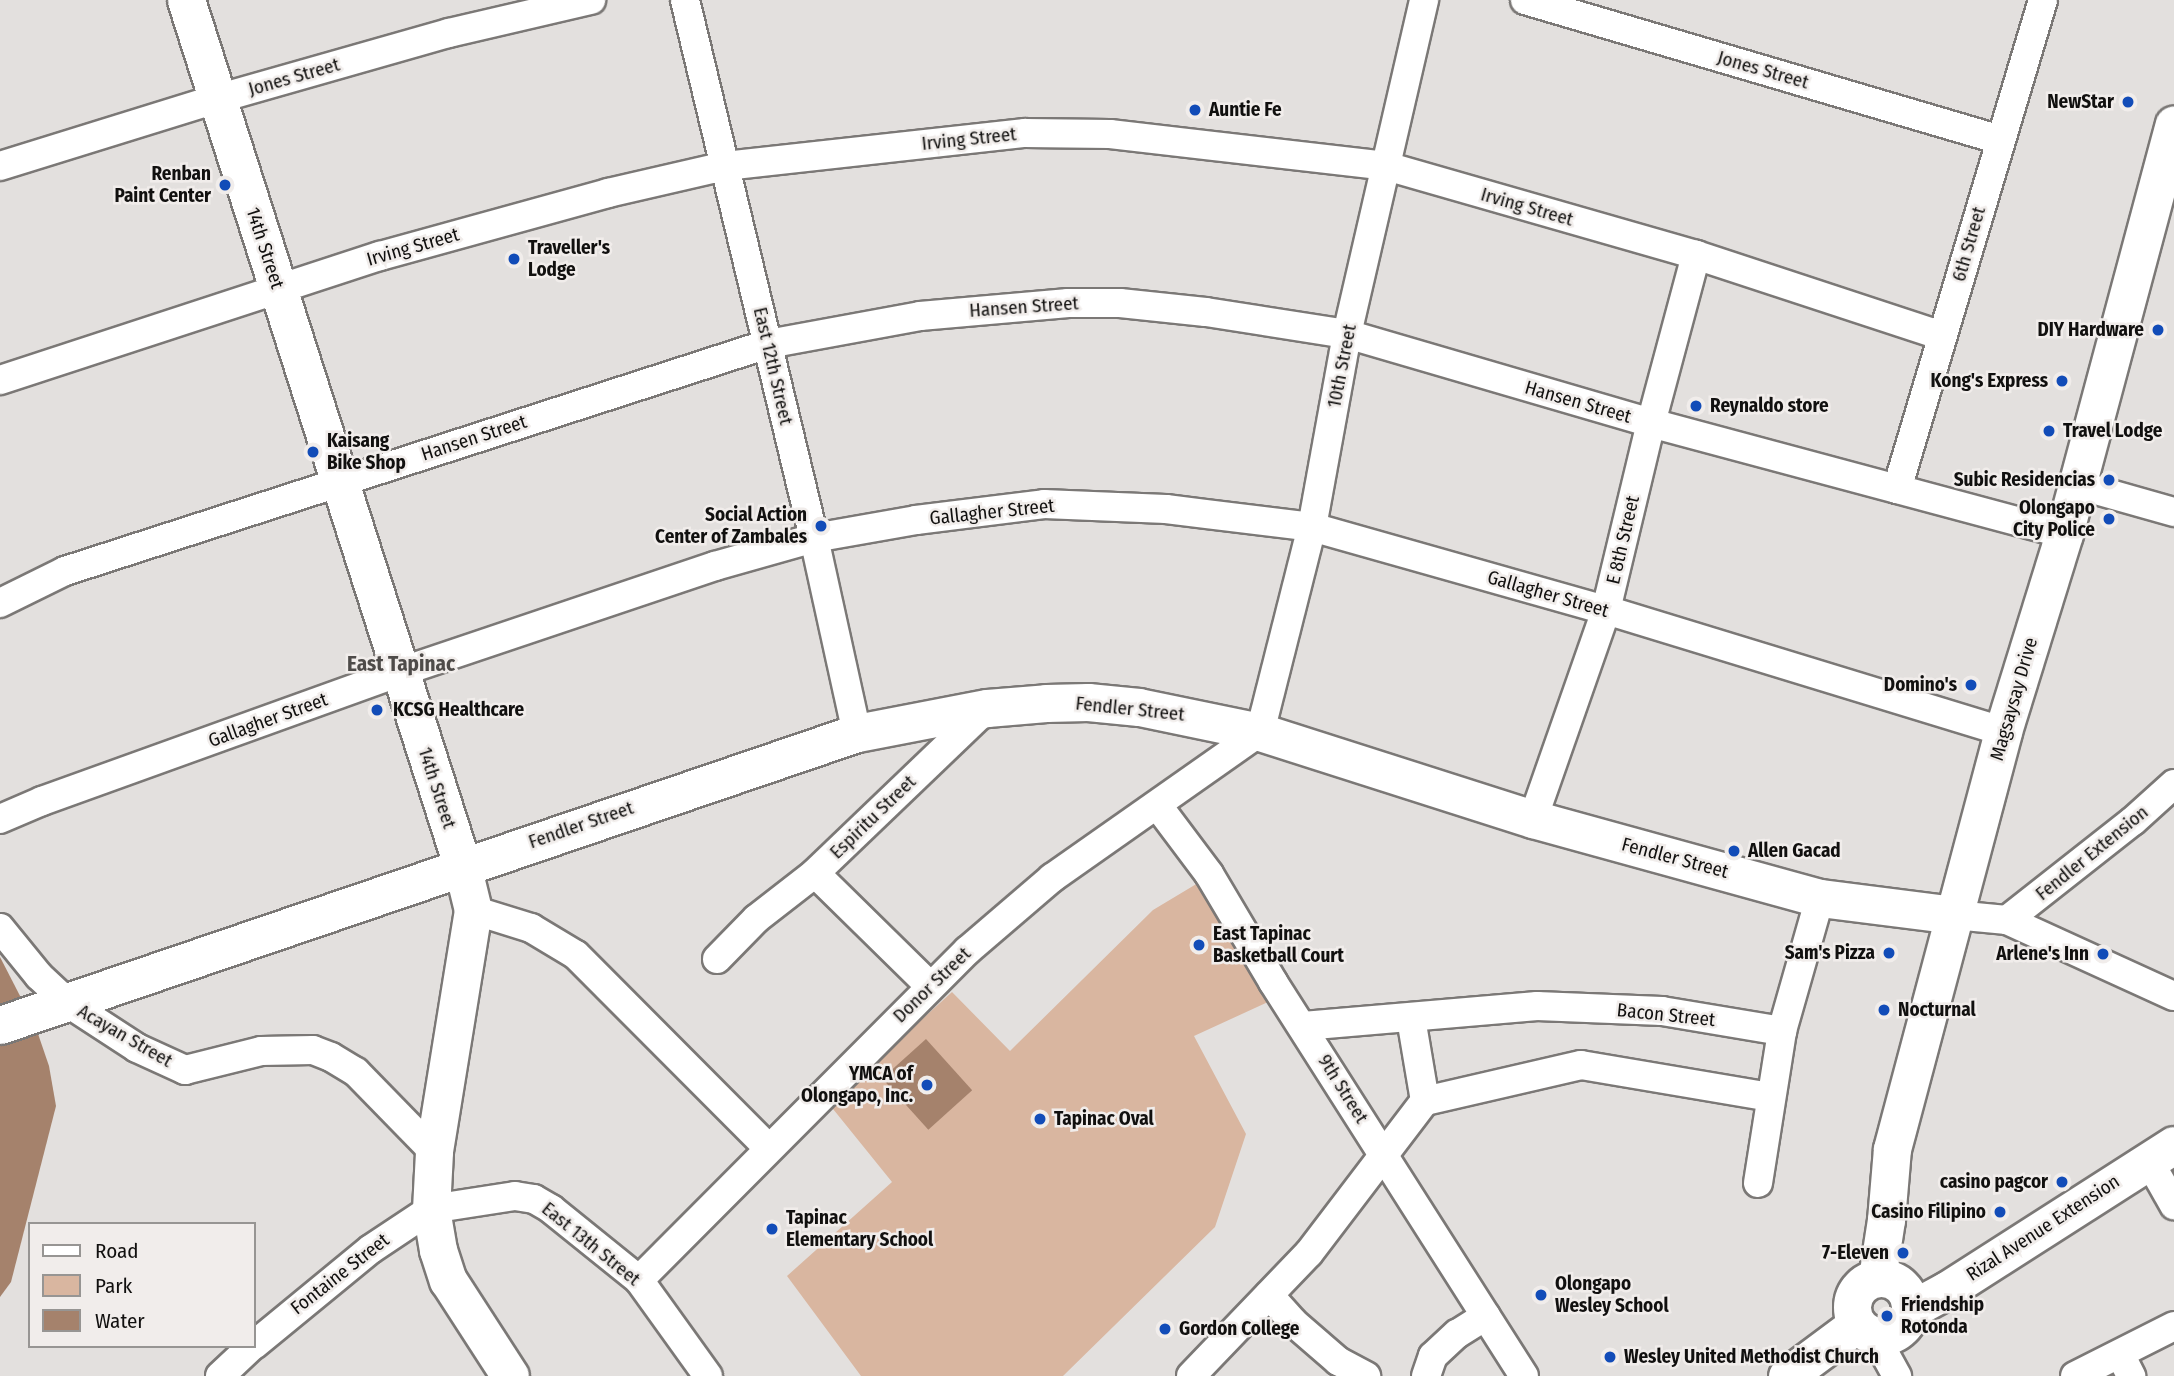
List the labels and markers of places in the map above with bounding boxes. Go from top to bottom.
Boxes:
place label: NewStar [2047,91,2114,113]
marker: NewStar [2120,94,2136,110]
place label: Auntie Fe [1209,99,1282,121]
marker: Auntie Fe [1187,102,1203,118]
place label: Renban Paint Center [114,163,211,207]
marker: Renban Paint Center [217,177,233,193]
place label: Traveller's Lodge [528,237,610,281]
marker: Traveller's Lodge [506,251,522,267]
place label: DIY Hardware [2037,319,2144,341]
marker: DIY Hardware [2150,322,2166,338]
place label: Kong's Express [1931,370,2048,392]
marker: Kong's Express [2054,373,2070,389]
place label: Reynaldo store [1710,395,1829,417]
marker: Reynaldo store [1688,398,1704,414]
place label: Travel Lodge [2063,420,2162,442]
marker: Travel Lodge [2041,423,2057,439]
place label: Kaisang Bike Shop [327,430,406,474]
marker: Kaisang Bike Shop [305,444,321,460]
place label: Subic Residencias [1954,469,2095,491]
marker: Subic Residencias [2101,472,2117,488]
place label: Olongapo City Police [2013,497,2095,541]
place label: Social Action Center of Zambales [655,504,807,548]
marker: Olongapo City Police [2101,511,2117,527]
marker: Social Action Center of Zambales [813,518,829,534]
place label: Domino's [1884,674,1957,696]
marker: Domino's [1963,677,1979,693]
place label: KCSG Healthcare [393,699,524,721]
marker: KCSG Healthcare [367,700,387,720]
place label: Allen Gacad [1748,840,1841,862]
marker: Allen Gacad [1726,843,1742,859]
place label: East Tapinac Basketball Court [1213,923,1344,967]
marker: East Tapinac Basketball Court [1191,937,1207,953]
place label: Sam's Pizza [1785,942,1875,964]
place label: Arlene's Inn [1996,943,2089,965]
marker: Sam's Pizza [1881,945,1897,961]
marker: Arlene's Inn [2095,946,2111,962]
place label: Nocturnal [1898,999,1976,1021]
marker: Nocturnal [1876,1002,1892,1018]
place label: YMCA of Olongapo, Inc. [801,1063,913,1107]
marker: YMCA of Olongapo, Inc. [919,1077,935,1093]
place label: Tapinac Oval [1054,1108,1154,1130]
marker: Tapinac Oval [1032,1111,1048,1127]
place label: casino pagcor [1940,1171,2048,1193]
marker: casino pagcor [2054,1174,2070,1190]
place label: Casino Filipino [1871,1201,1986,1223]
marker: Casino Filipino [1992,1204,2008,1220]
place label: Tapinac Elementary School [786,1207,933,1251]
marker: Tapinac Elementary School [764,1221,780,1237]
place label: 7-Eleven [1822,1242,1889,1264]
marker: 7-Eleven [1895,1245,1911,1261]
place label: Olongapo Wesley School [1555,1273,1669,1317]
marker: Olongapo Wesley School [1533,1287,1549,1303]
place label: Friendship Rotonda [1901,1294,1984,1338]
marker: Friendship Rotonda [1879,1308,1895,1324]
place label: Gordon College [1179,1318,1299,1340]
marker: Gordon College [1157,1321,1173,1337]
place label: Wesley United Methodist Church [1624,1346,1879,1368]
marker: Wesley United Methodist Church [1602,1349,1618,1365]

